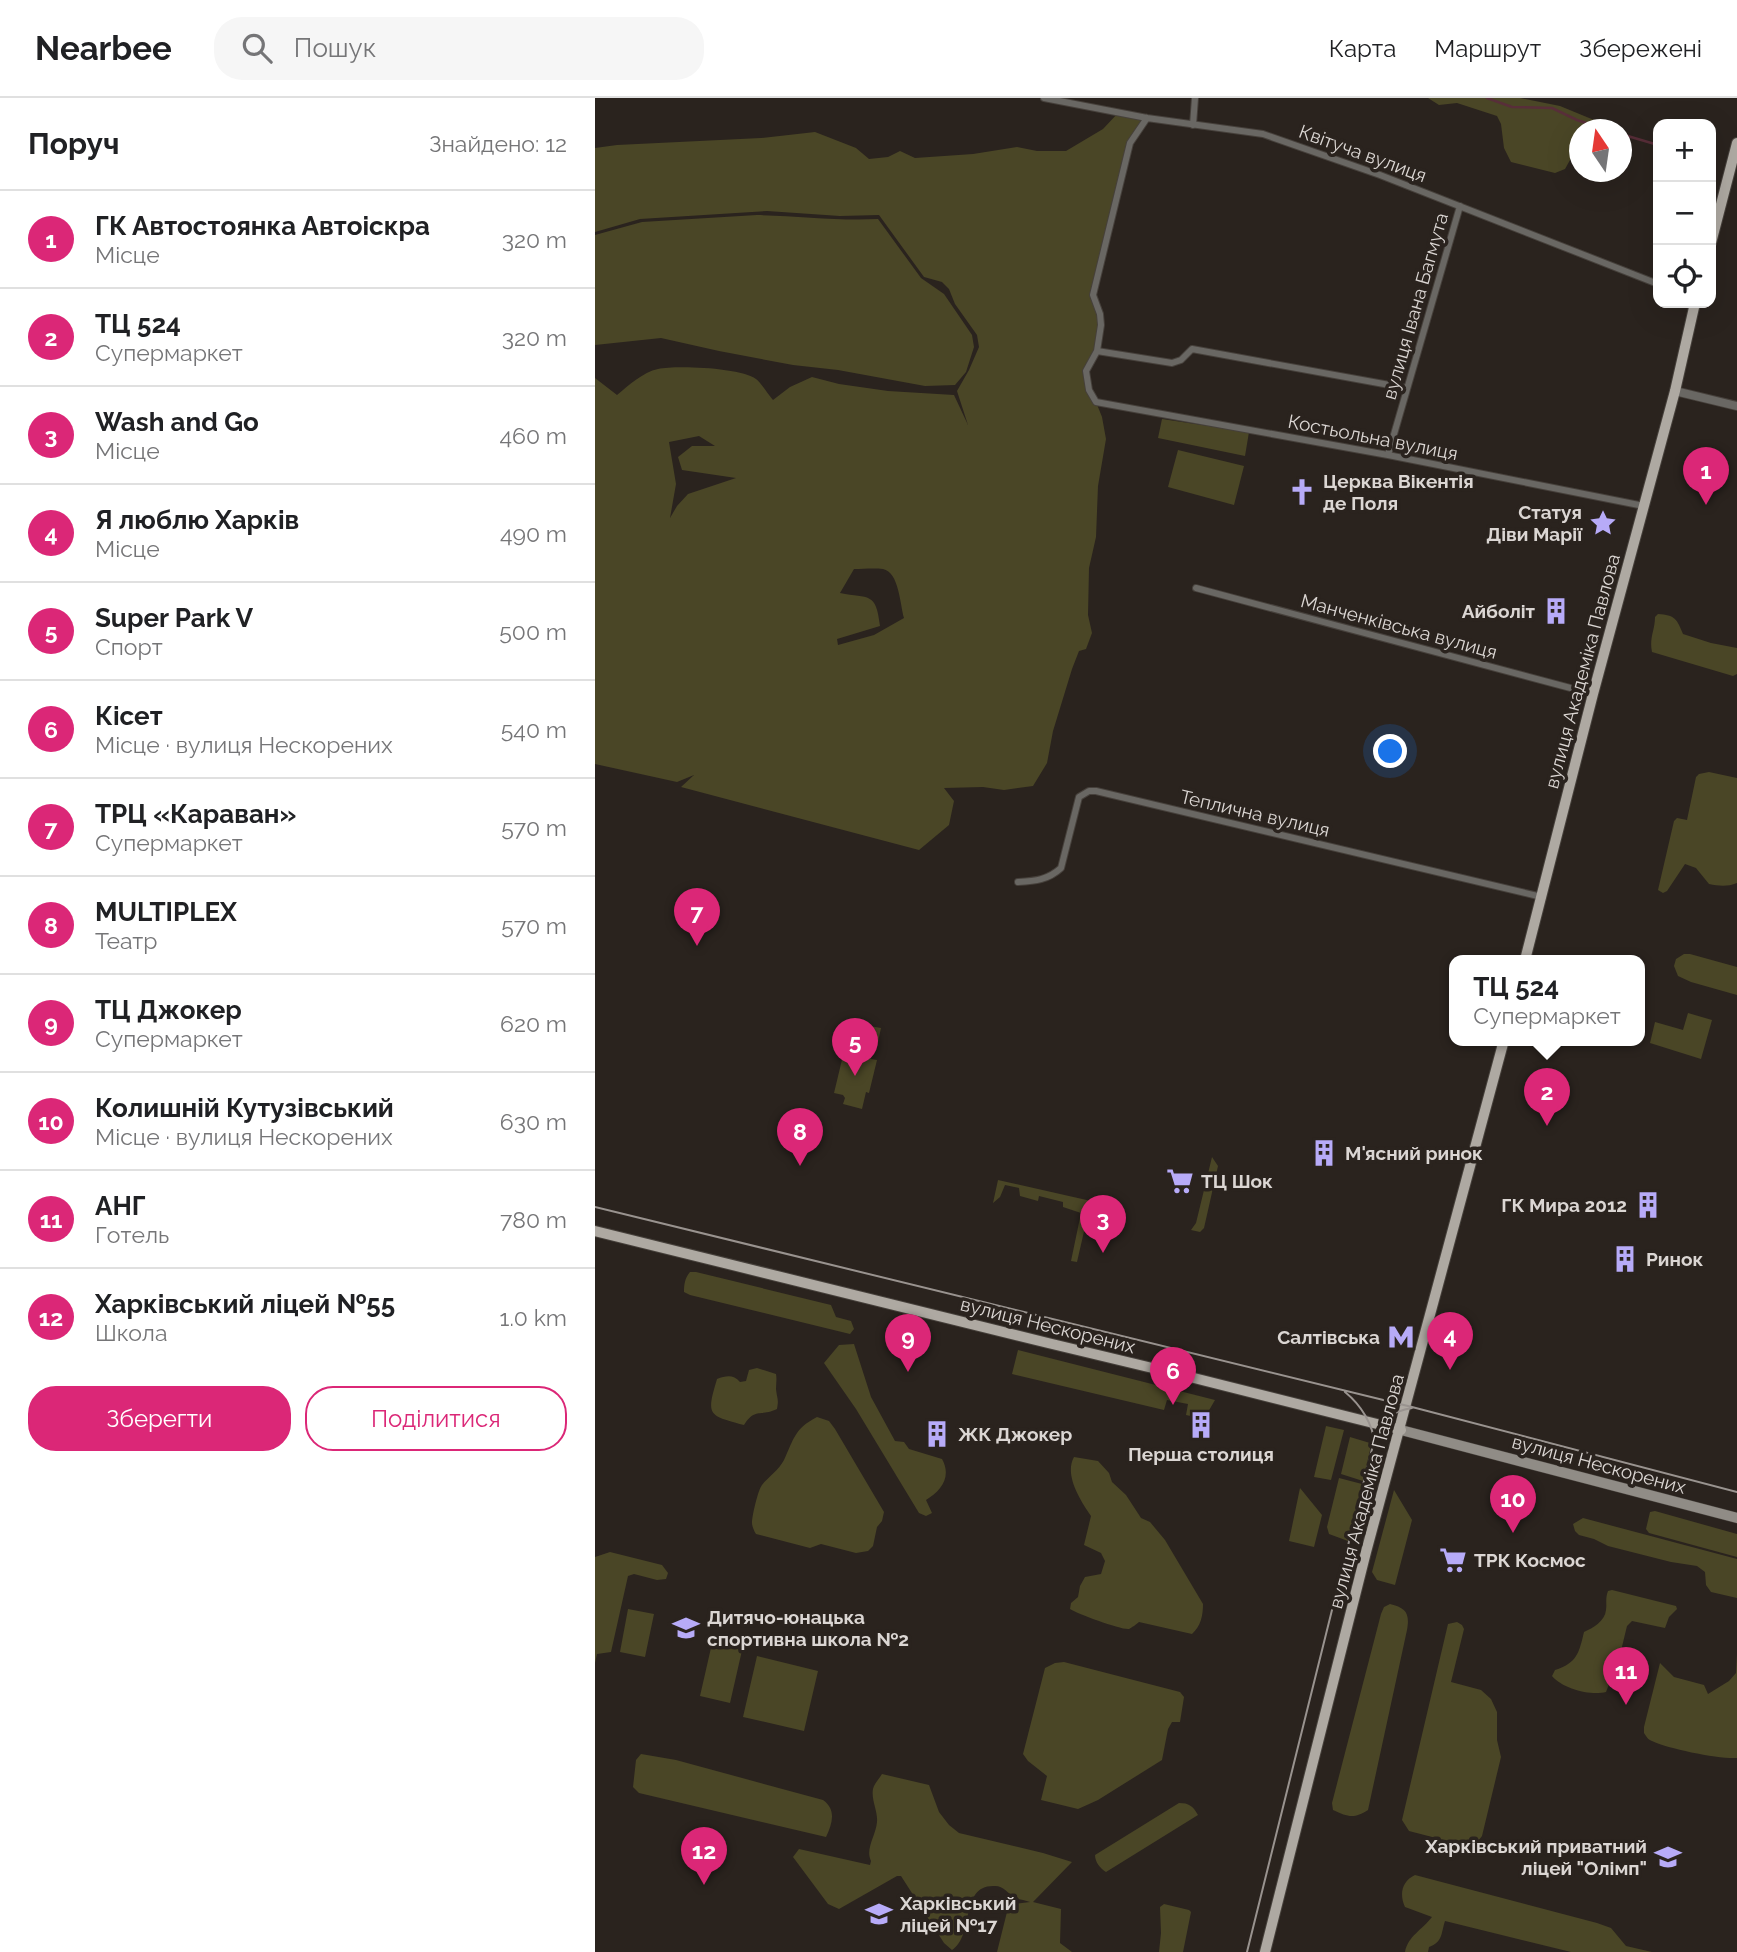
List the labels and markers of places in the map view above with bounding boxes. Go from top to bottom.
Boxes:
pin: 1 [1683,447,1729,505]
place label: Церква Вікентія де Поля [1323,470,1474,514]
church icon: Церква Вікентія де Поля [1287,477,1317,507]
place label: Статуя Діви Марії [1486,501,1583,545]
place icon: Статуя Діви Марії [1588,508,1618,538]
building icon: Айболіт [1541,596,1571,626]
place label: Айболіт [1462,600,1536,622]
pin: 7 [674,888,720,946]
pin: 5 [832,1018,878,1076]
pin: 2 [1524,1068,1570,1126]
pin: 8 [777,1108,823,1166]
building icon: М'ясний ринок [1309,1138,1339,1168]
place label: М'ясний ринок [1345,1142,1483,1164]
supermarket icon: ТЦ Шок [1165,1166,1195,1196]
place label: ТЦ Шок [1201,1170,1273,1192]
building icon: ГК Мира 2012 [1633,1190,1663,1220]
place label: ГК Мира 2012 [1501,1194,1627,1216]
pin: 3 [1080,1195,1126,1253]
building icon: Ринок [1610,1244,1640,1274]
place label: Ринок [1646,1248,1703,1270]
pin: 4 [1427,1312,1473,1370]
pin: 9 [885,1314,931,1372]
metro station icon: Салтівська [1386,1322,1416,1352]
place label: Салтівська [1277,1326,1380,1348]
pin: 6 [1150,1347,1196,1405]
building icon: Перша столиця [1186,1410,1216,1440]
building icon: ЖК Джокер [922,1419,952,1449]
place label: ЖК Джокер [958,1423,1072,1445]
place label: Перша столиця [1128,1443,1274,1465]
pin: 10 [1490,1475,1536,1533]
supermarket icon: ТРК Космос [1438,1545,1468,1575]
place label: ТРК Космос [1474,1549,1586,1571]
place label: Дитячо-юнацька спортивна школа №2 [707,1606,909,1650]
school or university icon: Дитячо-юнацька спортивна школа №2 [671,1613,701,1643]
pin: 11 [1603,1647,1649,1705]
pin: 12 [681,1827,727,1885]
place label: Харківський приватний ліцей "Олімп" [1424,1835,1647,1879]
school or university icon: Харківський приватний ліцей "Олімп" [1653,1842,1683,1872]
place label: Харківський ліцей №17 [899,1892,1016,1936]
school or university icon: Харківський ліцей №17 [864,1899,894,1929]

